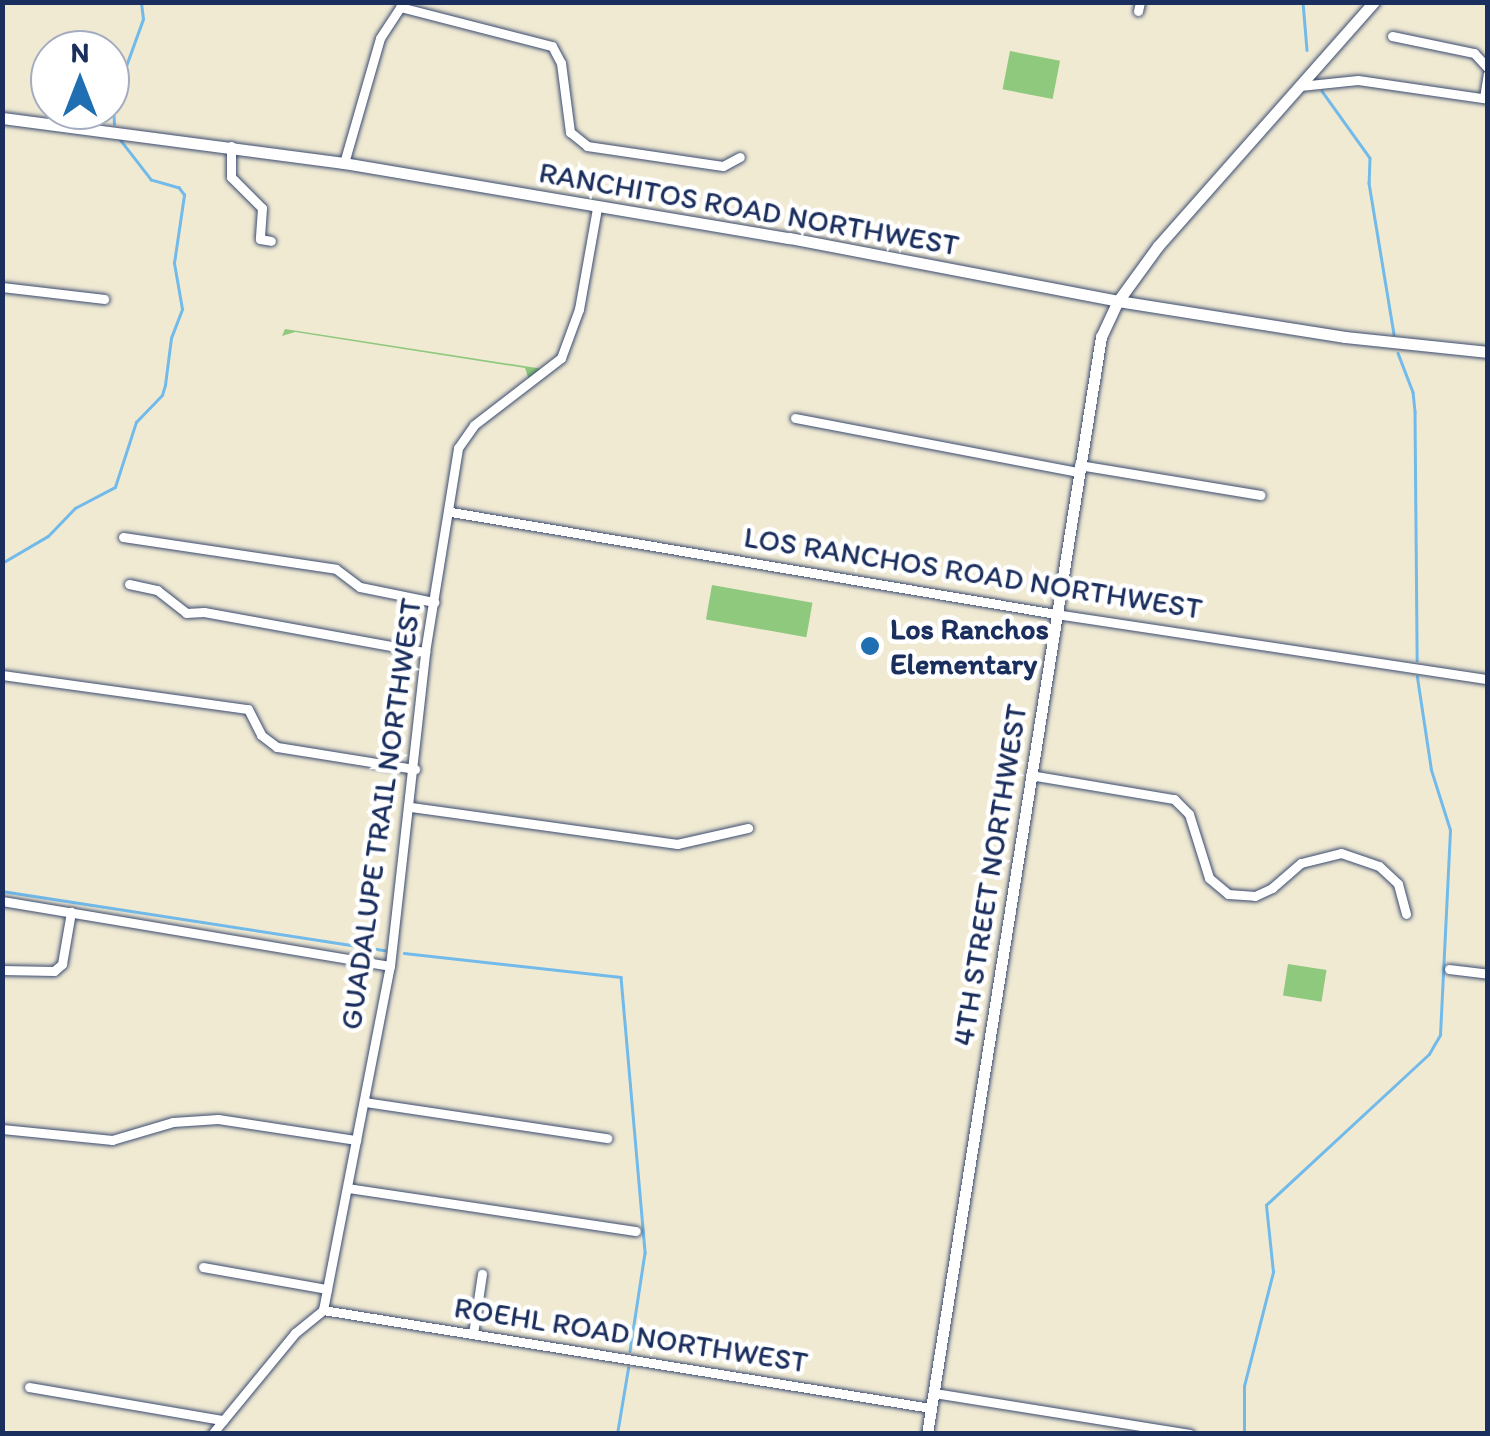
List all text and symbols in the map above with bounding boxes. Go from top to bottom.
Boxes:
north arrow [30,30,130,130]
text: N [71,35,89,69]
street label: RANCHITOS ROAD NORTHWEST [536,154,962,264]
street label: LOS RANCHOS ROAD NORTHWEST [742,519,1204,627]
street label: GUADALUPE TRAIL NORTHWEST [333,597,429,1031]
place label: Los Ranchos Elementary [890,611,1050,682]
marker: Los Ranchos Elementary [859,635,881,657]
street label: 4TH STREET NORTHWEST [945,701,1035,1049]
street label: ROEHL ROAD NORTHWEST [451,1289,811,1381]

